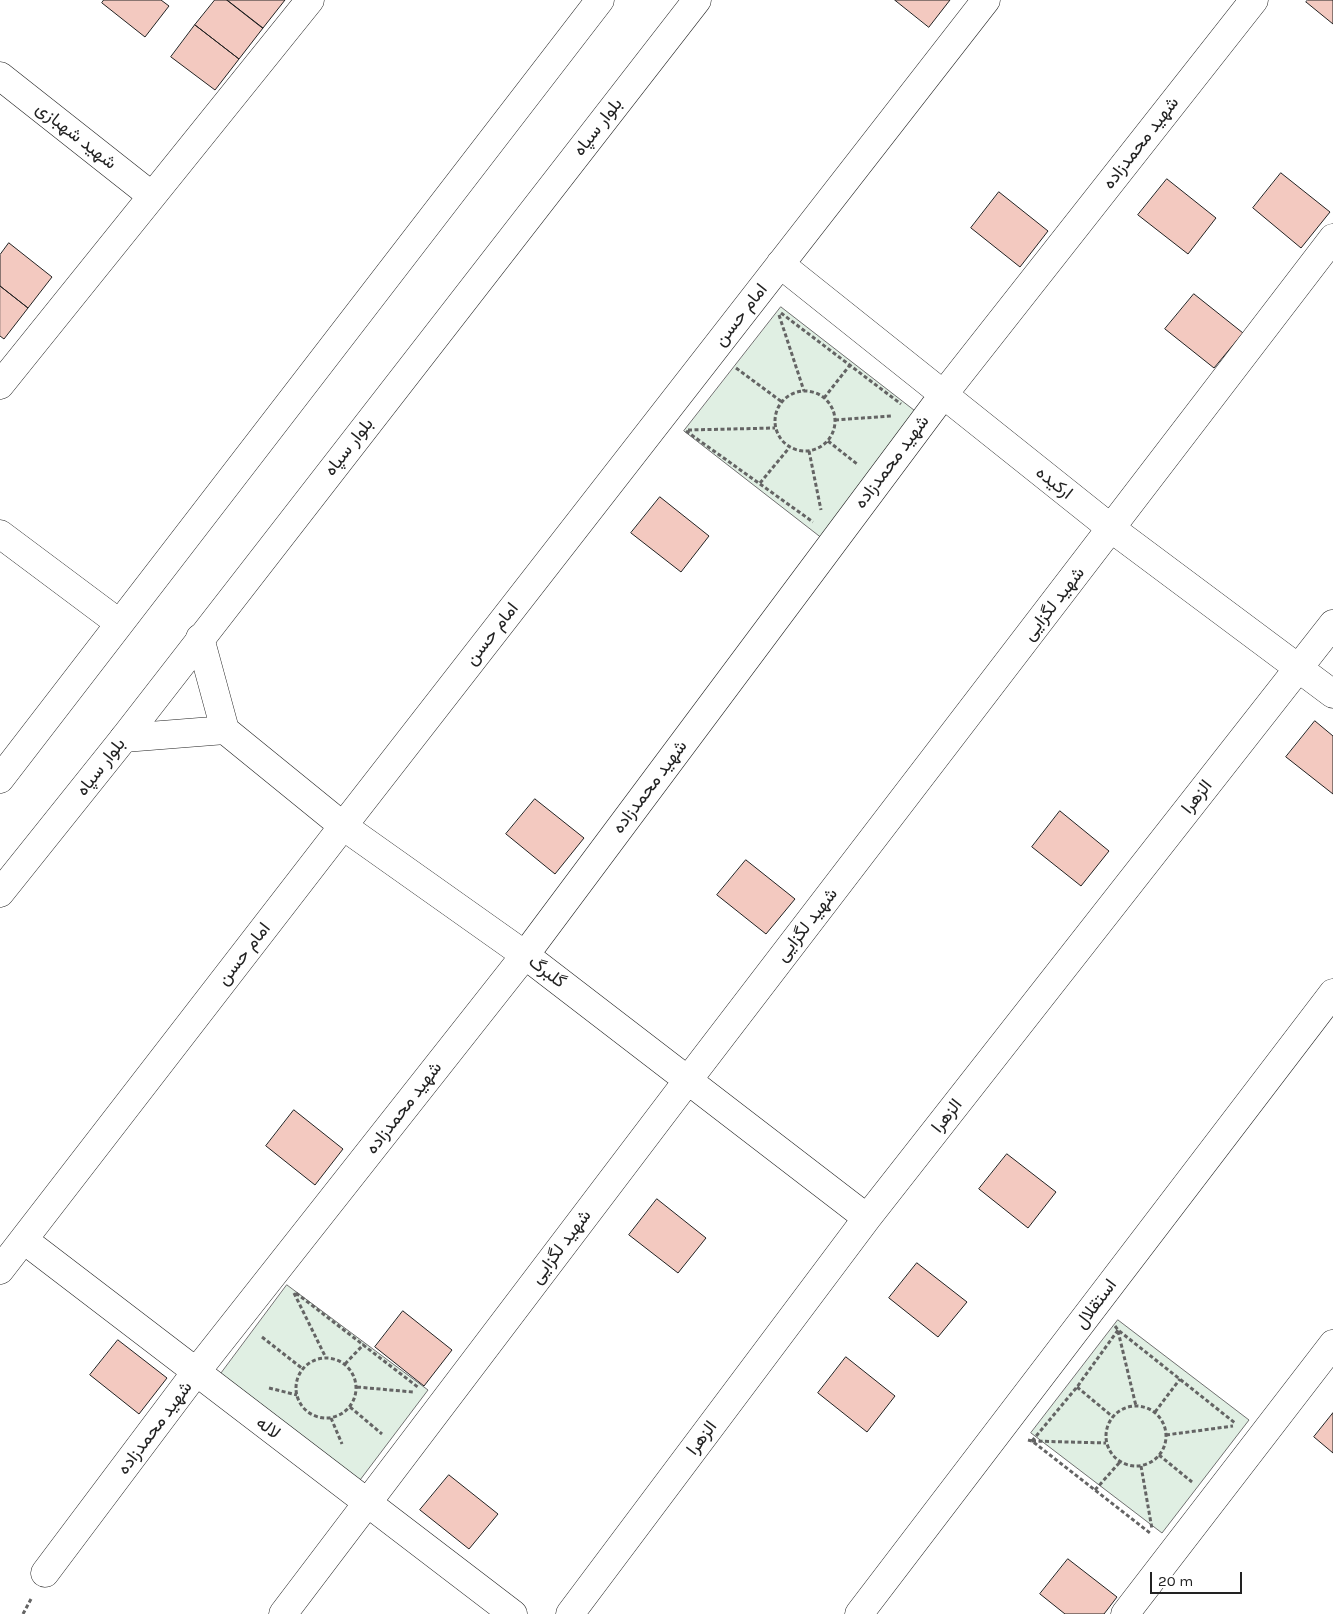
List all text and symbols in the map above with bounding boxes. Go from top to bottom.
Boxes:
street label: شهید محمدزاده [1098,92,1184,194]
street label: بلوار سپاه [569,94,627,160]
street label: شهید شهبازی [31,98,121,174]
street label: امام حسن [710,279,772,351]
street label: شهید محمدزاده [850,411,934,513]
street label: بلوار سپاه [320,414,378,480]
street label: ارکیده [1031,462,1077,504]
street label: شهید لگزایی [1019,563,1089,645]
street label: امام حسن [461,598,523,670]
street label: بلوار سپاه [72,734,130,800]
street label: شهید محمدزاده [608,736,692,838]
street label: الزهرا [1177,776,1217,818]
street label: شهید لگزایی [772,884,842,966]
street label: امام حسن [213,918,275,990]
street label: گلبرگ [524,951,570,993]
street label: شهید محمدزاده [361,1057,447,1159]
street label: الزهرا [927,1095,967,1137]
street label: شهید لگزایی [526,1206,596,1288]
street label: استقلال [1070,1275,1122,1333]
street label: شهید محمدزاده [113,1377,197,1479]
street label: لاله [252,1412,284,1444]
street label: الزهرا [682,1417,722,1459]
scale bar [1153,1562,1246,1594]
text: 20 m [1158,1572,1193,1590]

